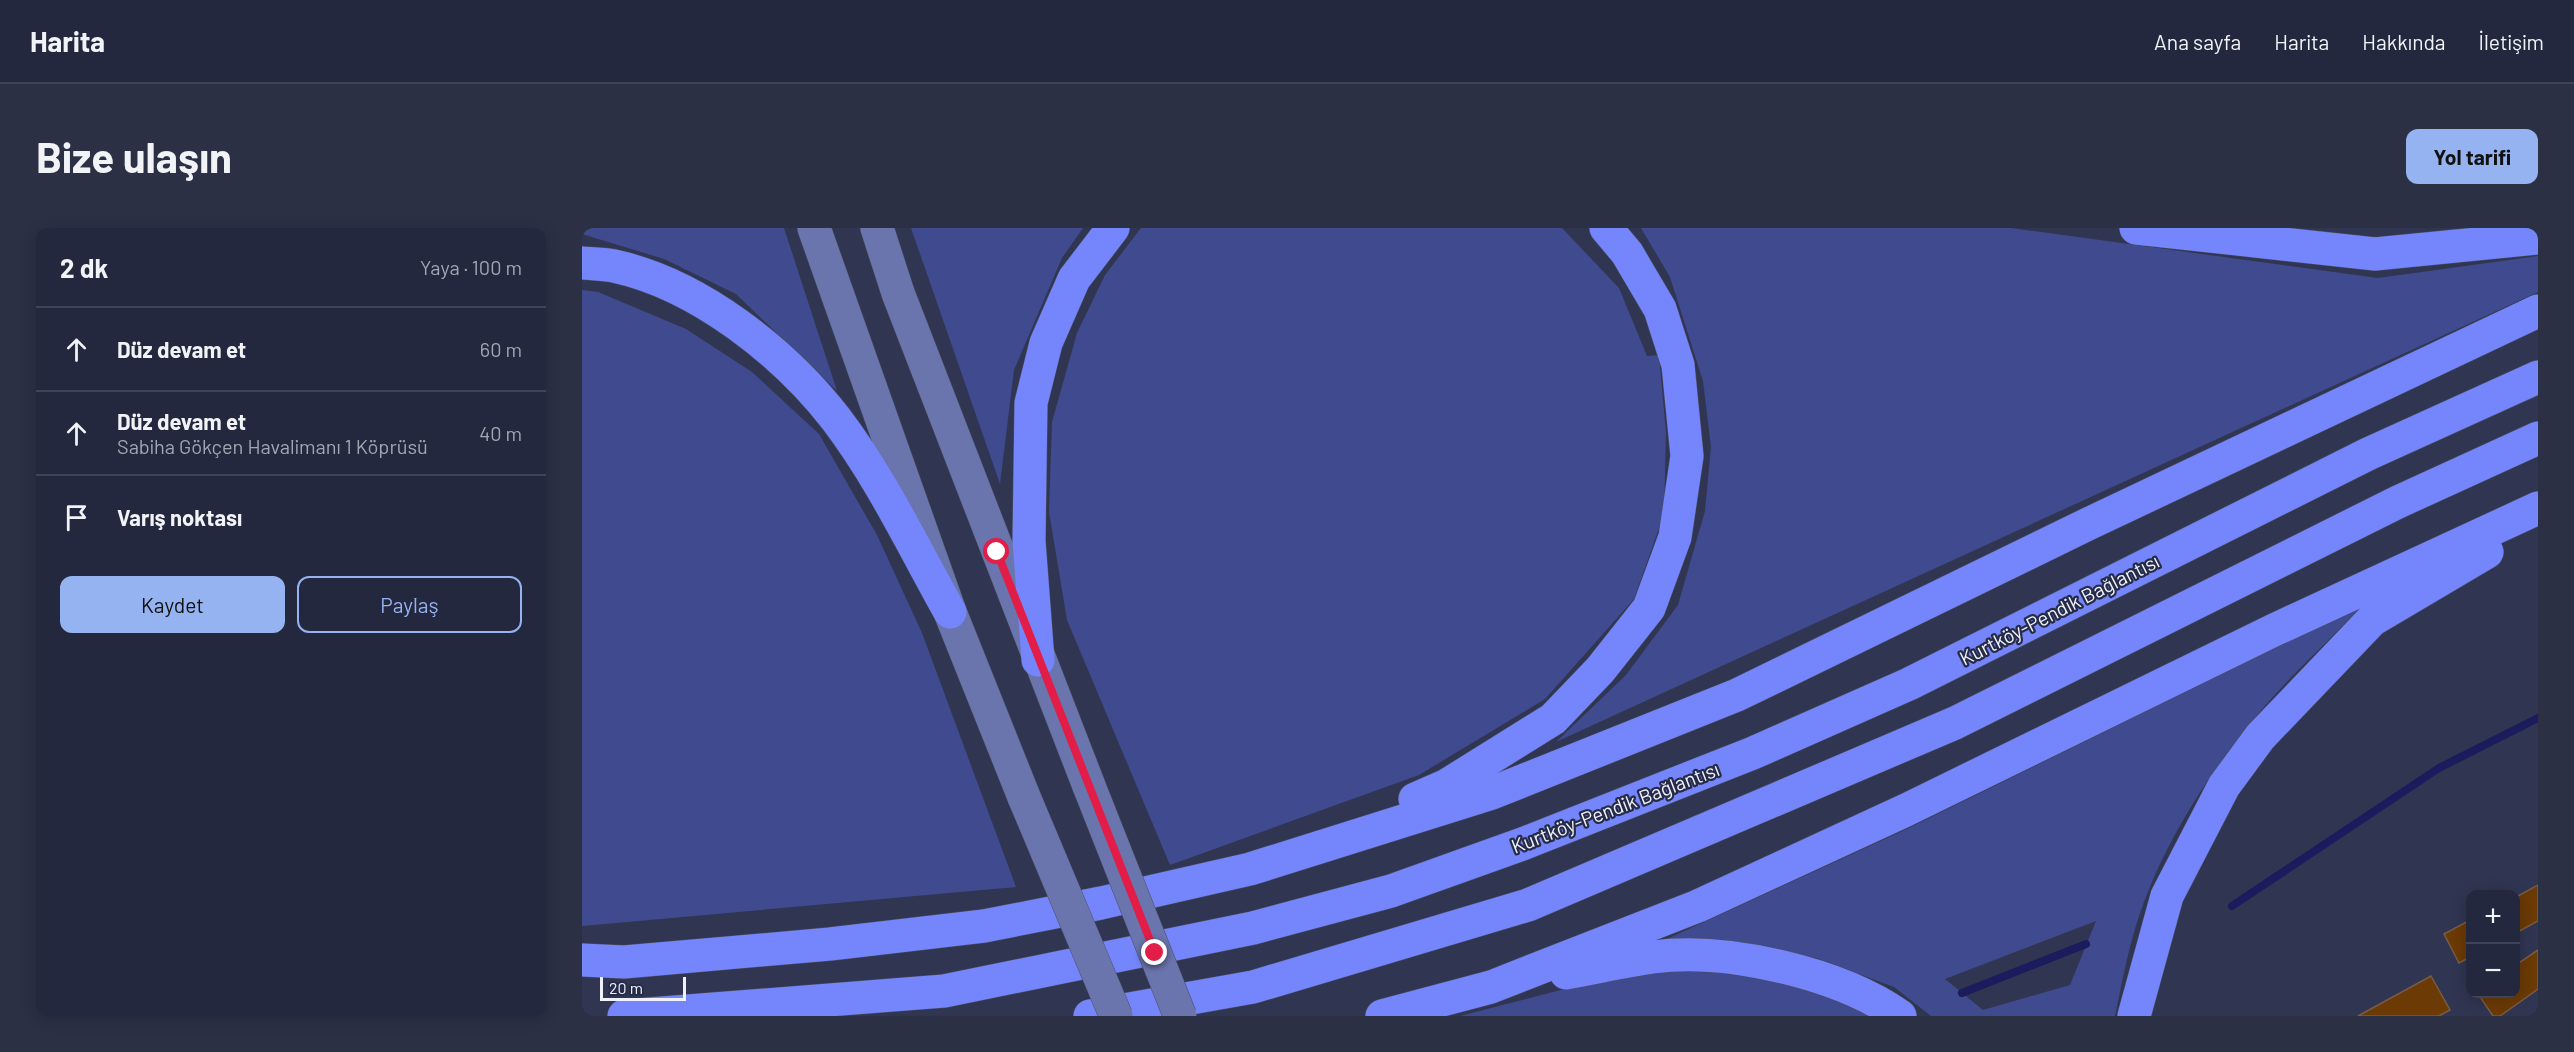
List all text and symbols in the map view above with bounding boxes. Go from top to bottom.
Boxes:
text: Harita [30,24,105,58]
text: Ana sayfa [2154,29,2241,54]
text: Harita [2274,29,2329,54]
text: Hakkında [2362,29,2446,54]
text: İletişim [2479,29,2544,54]
button: Yol tarifi [2406,129,2538,184]
text: Bize ulaşın [36,131,232,181]
text: 2 dk [60,252,108,283]
text: Yaya · 100 m [420,255,522,279]
icon: ahead [60,333,93,366]
text: Düz devam et [117,336,246,362]
text: 60 m [480,337,522,361]
text: Düz devam et [117,408,246,434]
icon: ahead [60,417,93,450]
text: 40 m [479,421,522,445]
text: Sabiha Gökçen Havalimanı 1 Köprüsü [117,434,428,458]
icon: arrive [60,501,93,534]
text: Varış noktası [117,504,242,530]
route start [983,538,1009,564]
street label: Kurtköy-Pendik Bağlantısı [1955,548,2163,670]
button: Kaydet [60,576,285,633]
button: Paylaş [297,576,522,633]
street label: Kurtköy-Pendik Bağlantısı [1508,756,1722,858]
map controls [2466,890,2520,998]
button: + [2466,890,2520,944]
route end [1141,939,1167,965]
button: − [2466,944,2520,998]
scale bar [600,974,686,1002]
text: 20 m [609,978,643,997]

